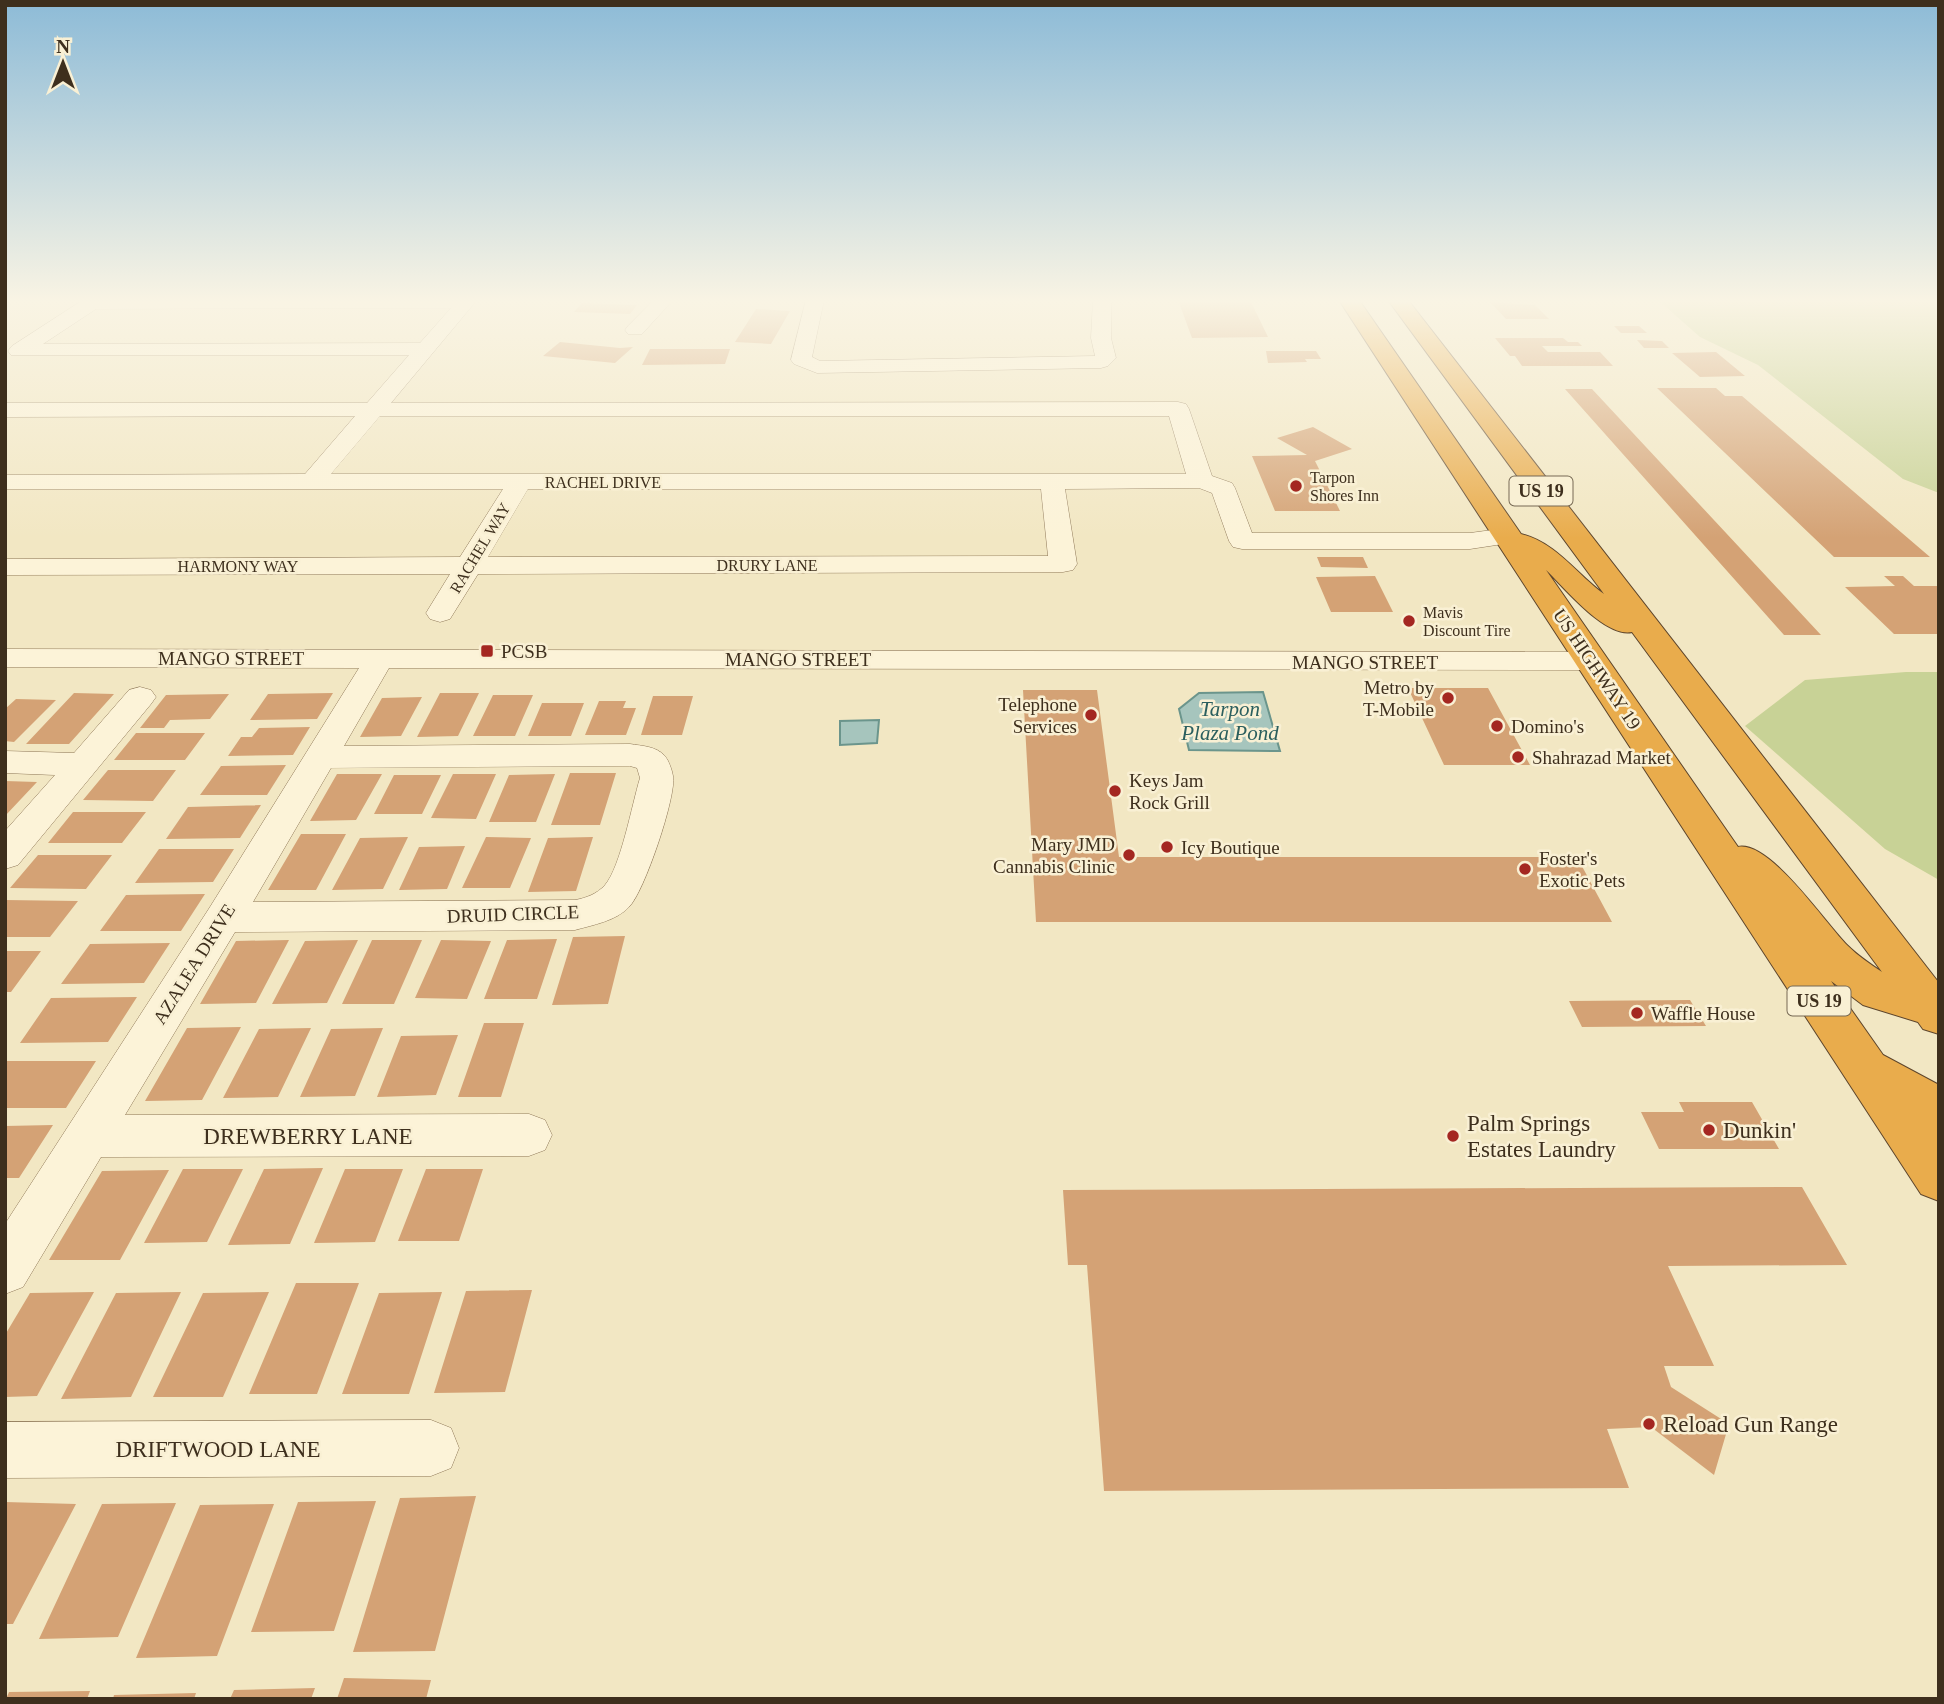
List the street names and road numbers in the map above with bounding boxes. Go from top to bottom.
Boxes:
street label: RACHEL DRIVE [545,474,661,491]
road number: US 19 [1510,476,1572,505]
street label: RACHEL WAY [446,499,514,596]
street label: DRURY LANE [716,557,818,574]
street label: HARMONY WAY [178,558,299,575]
street label: US HIGHWAY 19 [1549,605,1645,733]
street label: MANGO STREET [158,648,304,669]
street label: MANGO STREET [725,649,871,670]
street label: MANGO STREET [1292,652,1438,673]
street label: AZALEA DRIVE [149,900,239,1028]
street label: DRUID CIRCLE [446,901,580,927]
road number: US 19 [1787,986,1850,1016]
street label: DREWBERRY LANE [203,1124,413,1149]
street label: DRIFTWOOD LANE [115,1437,321,1462]

